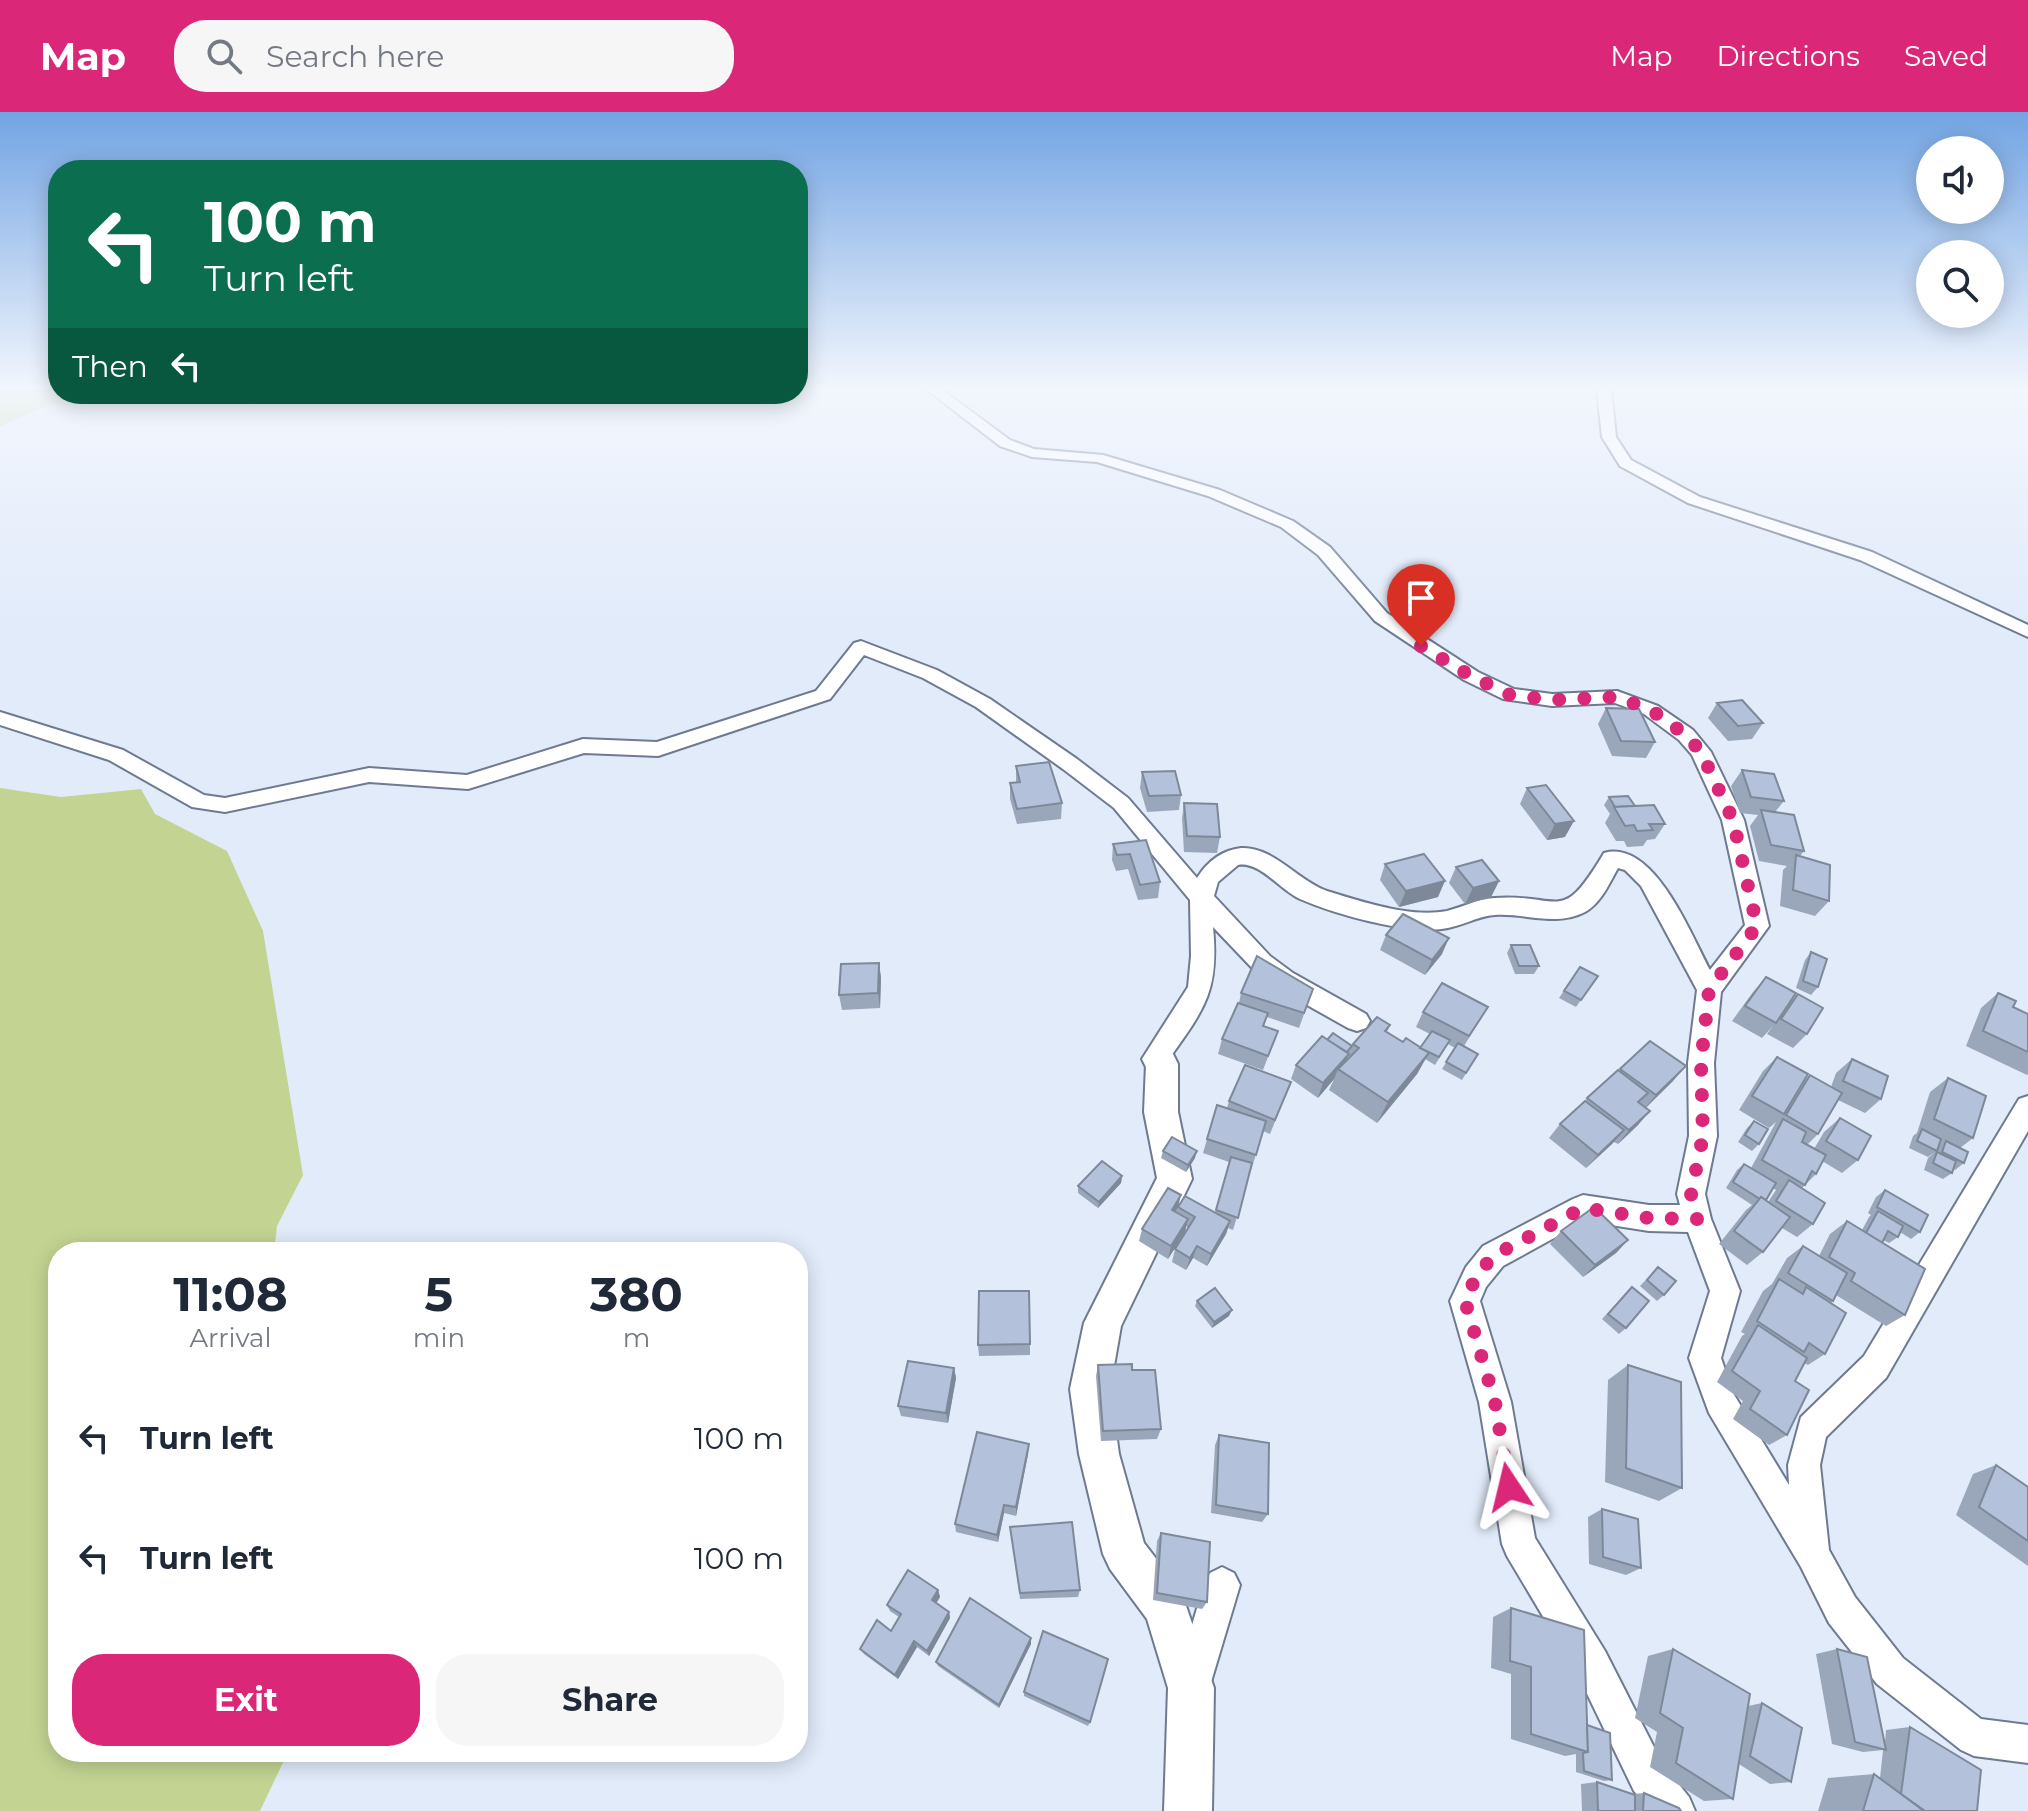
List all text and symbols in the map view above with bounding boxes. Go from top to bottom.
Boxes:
search box [174,20,734,92]
text: Map [40,33,126,80]
icon: search [202,34,246,78]
text: Search here [266,38,444,75]
text: Map [1610,39,1672,73]
text: Directions [1716,39,1860,73]
text: Saved [1904,39,1988,73]
map controls [1916,136,2004,328]
button: sound [1916,136,2004,224]
text: 100 m [204,188,377,256]
icon: left [72,192,176,296]
button: search [1916,240,2004,328]
text: Turn left [204,256,355,300]
icon: left [164,344,208,388]
text: Then [72,348,148,385]
pin [1387,564,1455,646]
icon: arrive [1399,576,1443,620]
text: 11:08 [173,1265,288,1323]
text: 5 [425,1265,453,1323]
text: 380 [590,1265,683,1323]
text: Arrival [189,1322,271,1354]
text: min [413,1322,465,1354]
text: m [623,1322,650,1354]
icon: left [72,1416,116,1460]
text: Turn left [140,1420,273,1457]
text: 100 m [694,1420,784,1457]
position arrow [1467,1445,1551,1529]
icon: left [72,1536,116,1580]
text: Turn left [140,1540,273,1577]
text: 100 m [694,1540,784,1577]
button: Exit [72,1654,420,1746]
button: Share [436,1654,784,1746]

